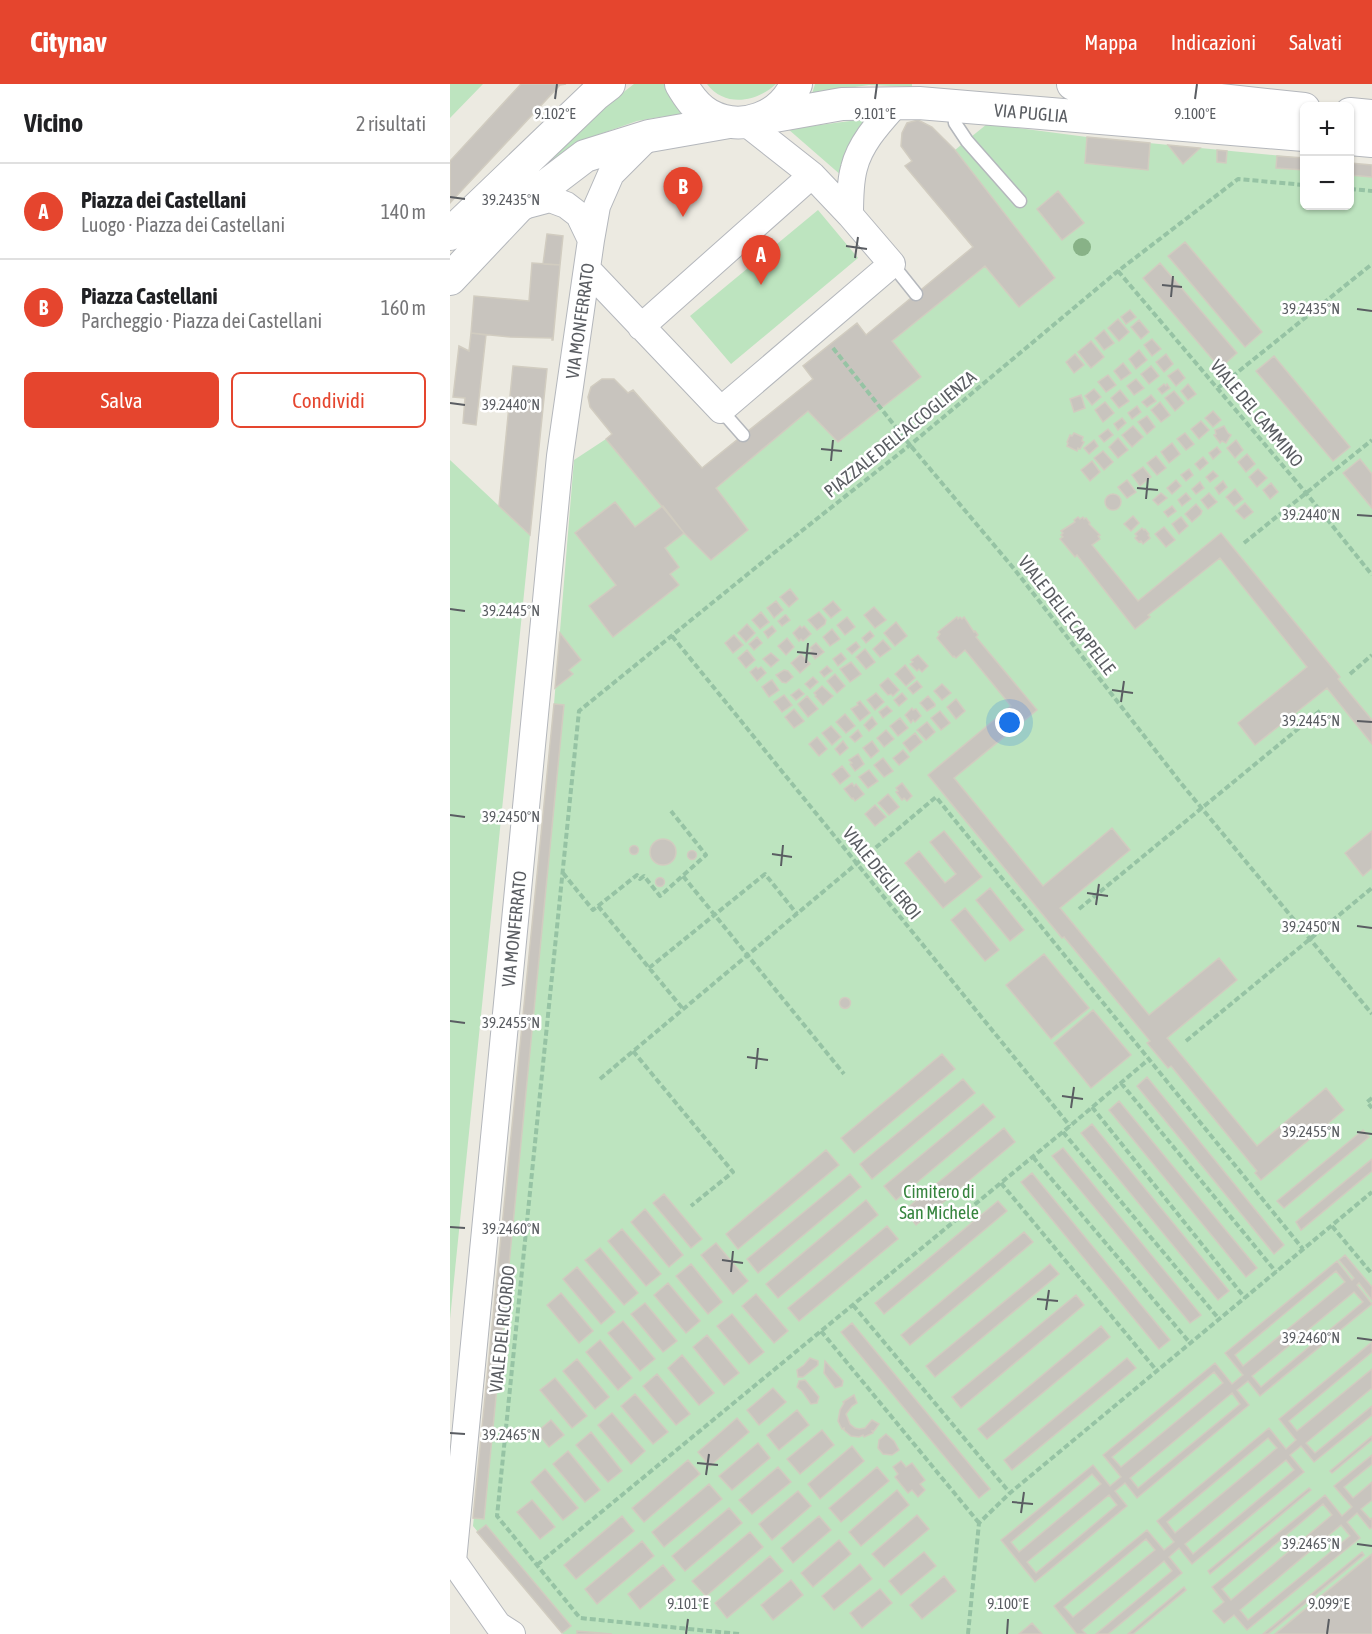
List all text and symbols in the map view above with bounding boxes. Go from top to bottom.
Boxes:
text: Citynav [30,26,107,58]
text: Mappa [1084,30,1138,54]
text: Indicazioni [1171,30,1256,54]
text: Salvati [1289,30,1342,54]
street label: VIA PUGLIA [993,99,1069,127]
map controls [1300,102,1354,210]
button: + [1300,102,1354,156]
text: 9.102°E [534,105,576,122]
text: 9.101°E [854,105,896,122]
text: 9.100°E [1174,105,1216,122]
text: Vicino [24,108,83,138]
text: 2 risultati [356,112,426,135]
button: − [1300,156,1354,210]
pin: B [664,168,702,217]
text: Piazza dei Castellani [81,187,246,213]
text: 39.2435°N [482,191,540,208]
text: A [39,200,48,223]
text: 140 m [381,200,426,223]
text: Luogo · Piazza dei Castellani [81,213,285,236]
pin: A [742,236,780,285]
street label: VIA MONFERRATO [561,262,599,380]
text: Piazza Castellani [81,283,218,309]
text: B [39,296,48,319]
text: 160 m [381,296,426,319]
text: 39.2435°N [1282,300,1340,317]
text: Parcheggio · Piazza dei Castellani [81,309,322,332]
street label: VIALE DEL CAMMINO [1206,355,1308,471]
street label: PIAZZALE DELL'ACCOGLIENZA [820,366,980,502]
button: Salva [24,372,219,428]
button: Condividi [231,372,426,428]
text: 39.2440°N [482,396,540,413]
text: 39.2440°N [1282,506,1340,523]
street label: VIALE DELLE CAPPELLE [1014,551,1120,679]
text: 39.2445°N [482,602,540,619]
your location [995,708,1024,737]
text: 39.2445°N [1282,712,1340,729]
text: 39.2450°N [482,808,540,825]
street label: VIALE DEGLI EROI [839,823,925,923]
street label: VIA MONFERRATO [497,870,531,988]
text: 39.2450°N [1282,918,1340,935]
text: 39.2455°N [482,1014,540,1031]
text: 39.2455°N [1282,1123,1340,1140]
park label: Cimitero di San Michele [899,1181,979,1223]
text: 39.2460°N [482,1220,540,1237]
street label: VIALE DEL RICORDO [485,1264,519,1394]
text: 39.2460°N [1282,1329,1340,1346]
text: 39.2465°N [482,1426,540,1443]
text: 39.2465°N [1282,1535,1340,1552]
text: 9.101°E [667,1595,709,1612]
text: 9.100°E [987,1595,1029,1612]
text: 9.099°E [1308,1595,1350,1612]

